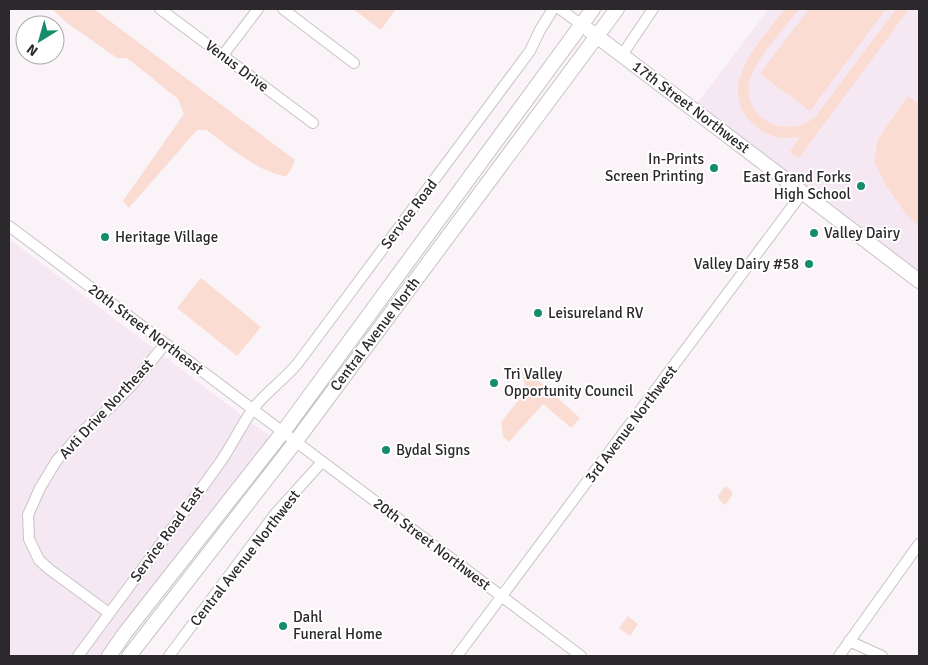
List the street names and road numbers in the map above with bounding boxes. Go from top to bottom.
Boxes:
street label: Venus Drive [202,36,272,96]
street label: 17th Street Northwest [629,57,753,157]
street label: Service Road [377,176,441,252]
street label: Central Avenue North [326,273,424,395]
street label: 20th Street Northeast [85,280,207,378]
street label: Avti Drive Northeast [55,355,157,463]
street label: 3rd Avenue Northwest [581,362,681,486]
street label: Service Road East [126,483,208,585]
street label: Central Avenue Northwest [186,486,304,630]
street label: 20th Street Northwest [370,494,494,594]

